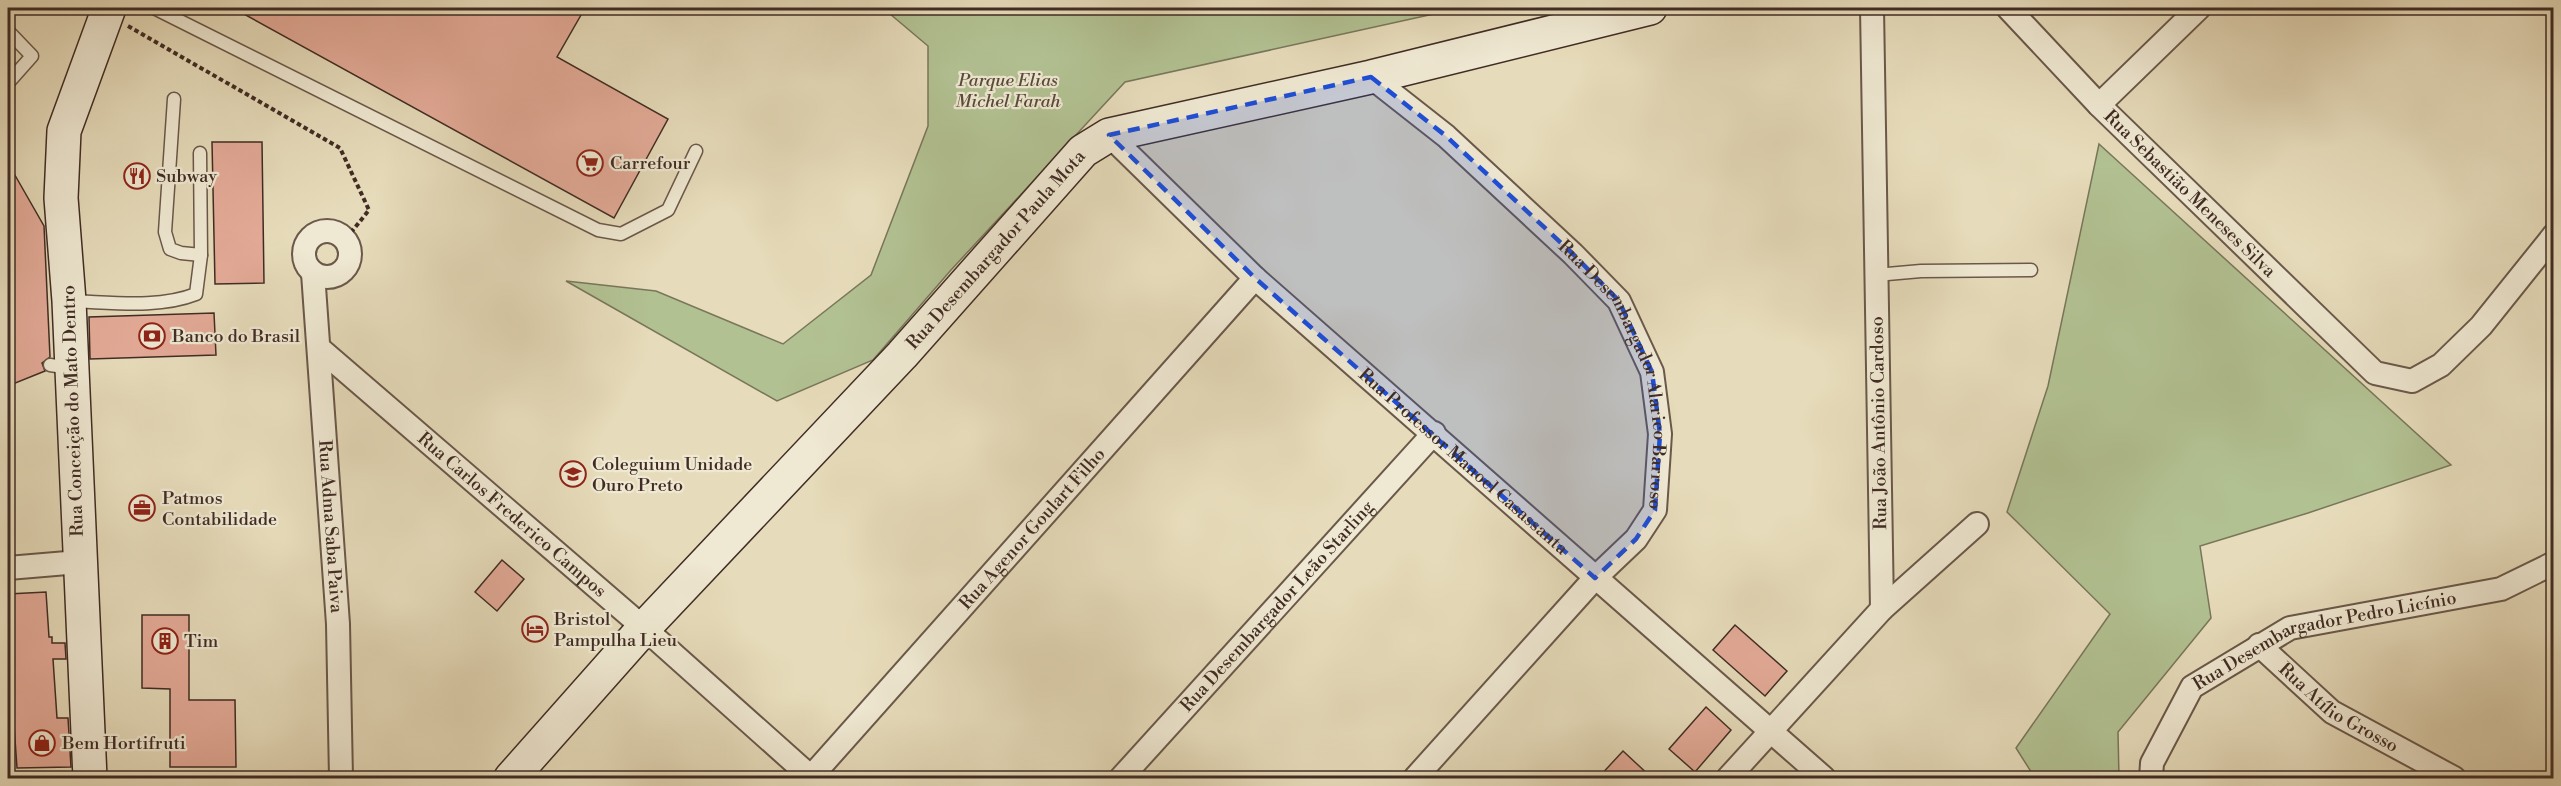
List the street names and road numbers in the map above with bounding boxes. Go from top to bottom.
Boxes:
street label: Rua Sebastião Meneses Silva [2099,105,2282,283]
street label: Rua Desembargador Paula Mota [901,144,1091,354]
street label: Rua Desembargador Alarico Barroso [1554,235,1672,510]
street label: Rua Conceição do Mato Dentro [57,285,89,537]
street label: Rua João Antônio Cardoso [1866,316,1892,530]
street label: Rua Professor Manoel Casassanta [1354,363,1574,560]
street label: Rua Carlos Frederico Campos [413,427,611,602]
street label: Rua Adma Saba Paiva [313,439,349,615]
street label: Rua Agenor Goulart Filho [954,443,1110,614]
street label: Rua Desembargador Leão Starling [1175,495,1379,717]
street label: Rua Desembargador Pedro Licínio [2189,586,2458,695]
street label: Rua Atílio Grosso [2274,657,2403,757]

